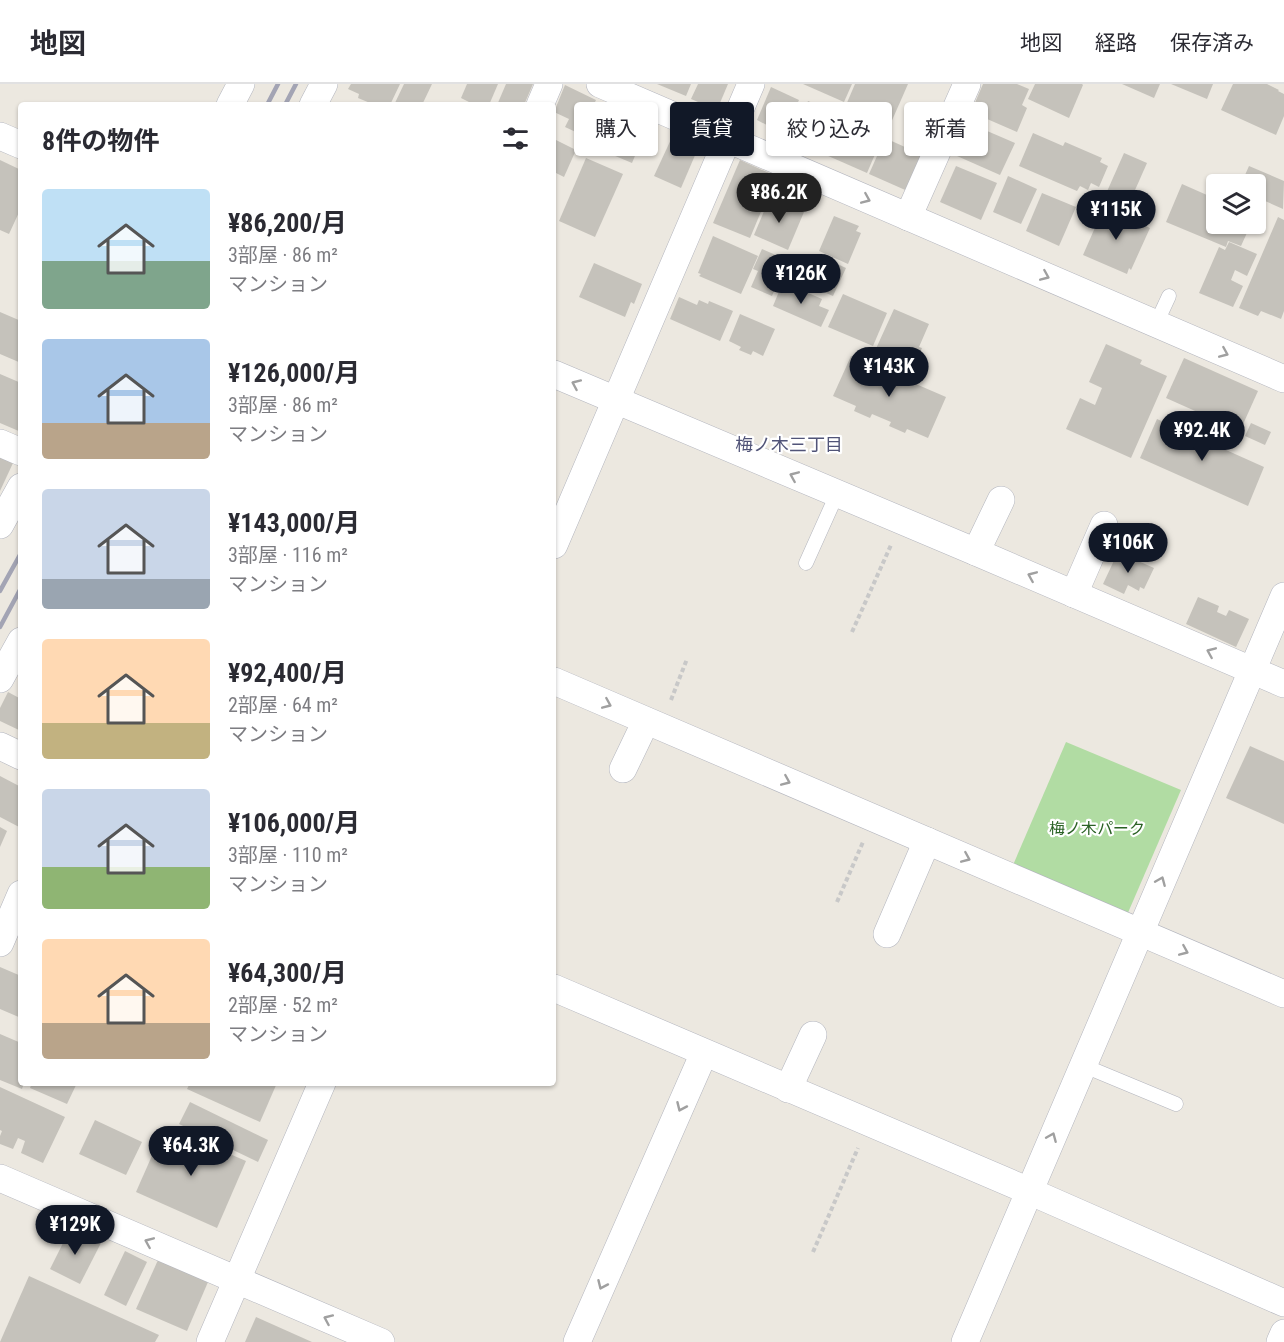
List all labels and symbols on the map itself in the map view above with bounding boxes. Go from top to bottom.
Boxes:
pin: ¥86.2K [730,173,828,224]
pin: ¥115K [1074,190,1158,241]
one-way arrow [859,191,870,203]
pin: ¥126K [759,254,843,305]
one-way arrow [1038,269,1049,281]
one-way arrow [1217,346,1228,358]
pin: ¥143K [847,347,931,398]
one-way arrow [571,379,582,391]
pin: ¥92.4K [1153,411,1251,462]
district label: 梅ノ木三丁目 [735,434,843,455]
one-way arrow [789,471,800,483]
pin: ¥106K [1086,523,1170,574]
one-way arrow [1027,571,1038,583]
one-way arrow [1206,647,1217,659]
one-way arrow [601,697,612,709]
one-way arrow [780,774,791,786]
park label: 梅ノ木パーク [1049,819,1145,838]
one-way arrow [959,851,970,863]
one-way arrow [1154,876,1166,887]
one-way arrow [1177,944,1188,956]
one-way arrow [676,1100,688,1111]
pin: ¥64.3K [142,1126,240,1177]
one-way arrow [1045,1132,1057,1143]
pin: ¥129K [33,1205,117,1256]
one-way arrow [144,1237,155,1249]
one-way arrow [597,1279,609,1290]
one-way arrow [323,1314,334,1326]

